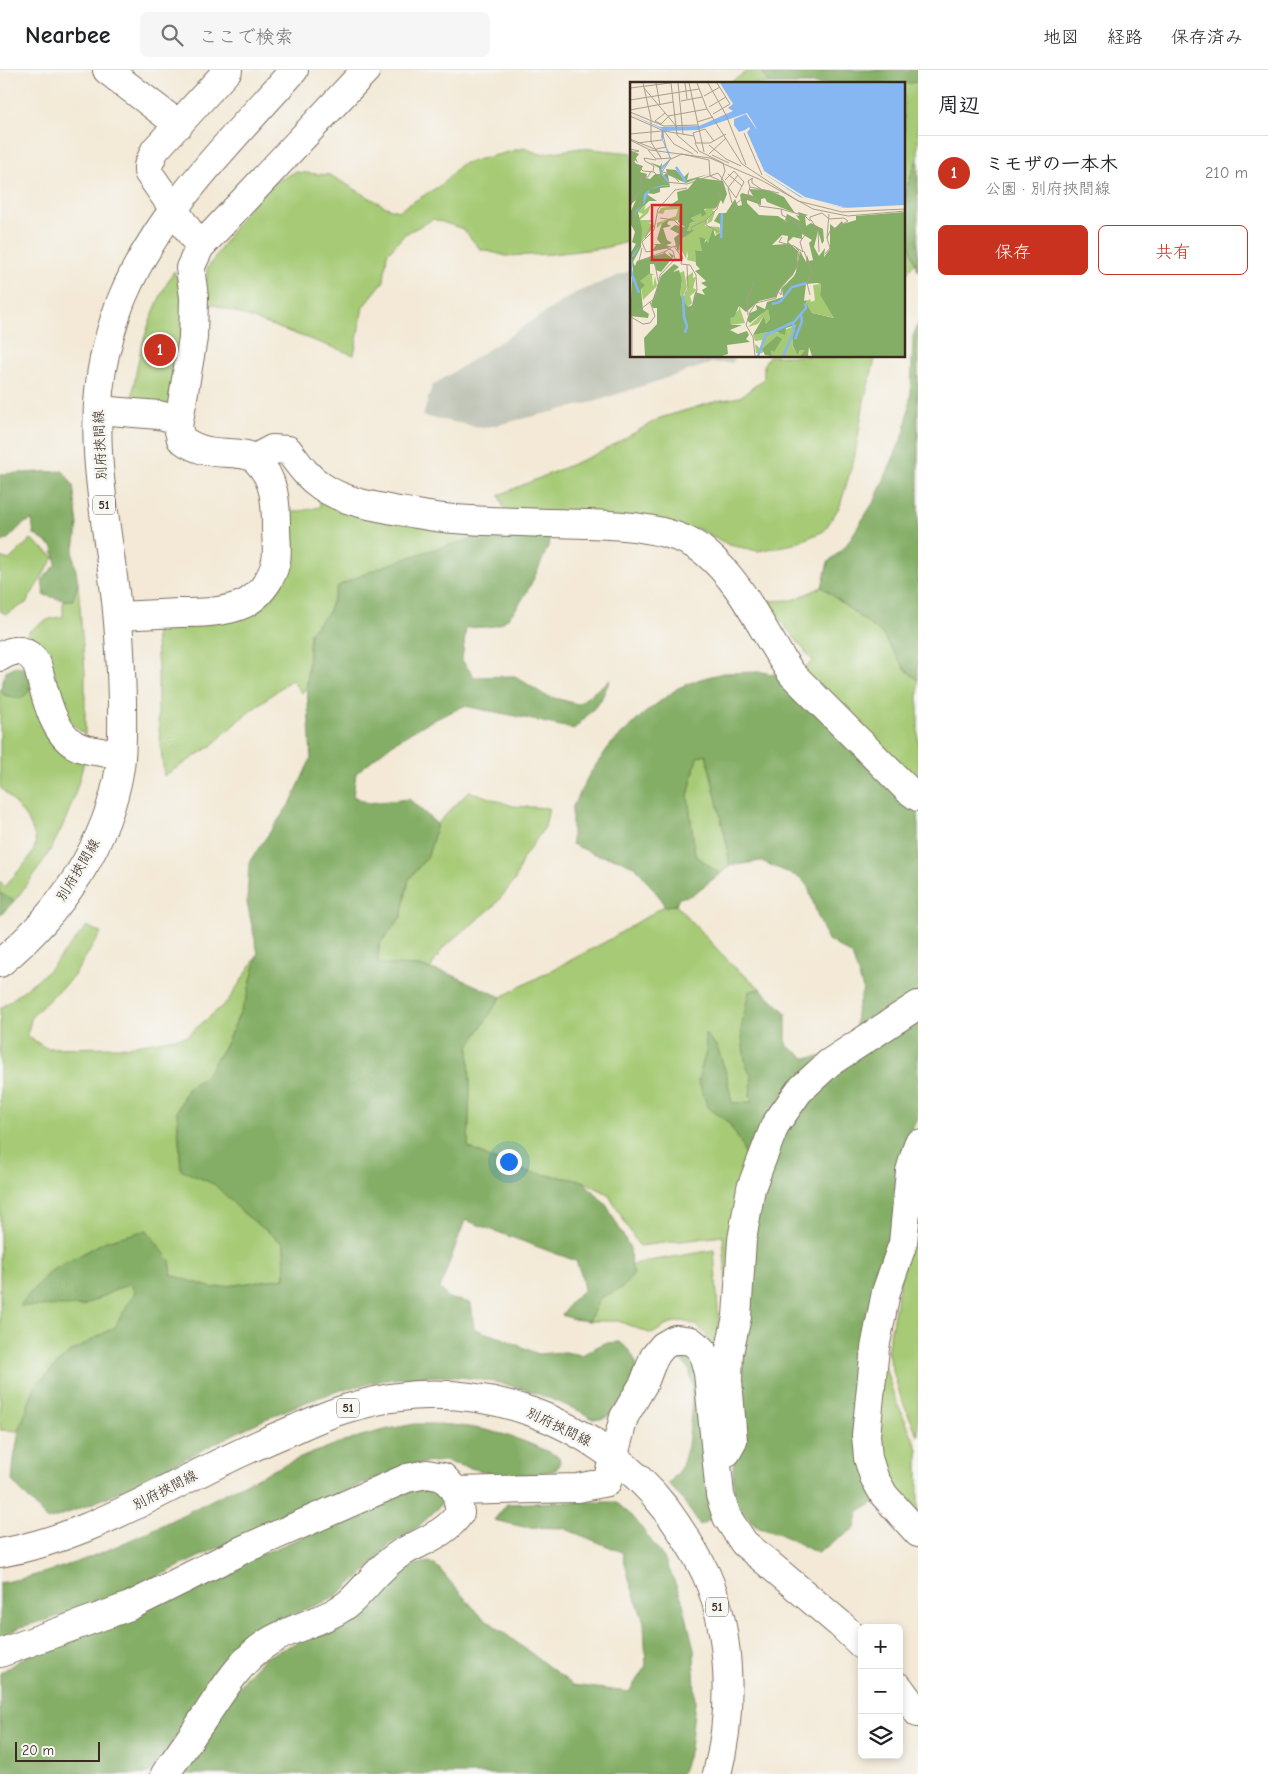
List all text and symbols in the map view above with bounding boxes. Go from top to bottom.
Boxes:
search box [140,12,490,57]
text: Nearbee [25,21,110,49]
icon: search [158,21,186,49]
text: ここで検索 [198,26,293,48]
text: 地図 [1043,27,1079,48]
text: 経路 [1107,27,1143,48]
text: 保存済み [1171,27,1243,48]
inset map [630,82,906,358]
text: 周辺 [938,93,980,117]
text: ミモザの一本木 [985,153,1118,175]
text: 1 [951,164,957,182]
text: 210 m [1205,164,1248,182]
text: 公園 · 別府挾間線 [985,180,1111,198]
button: 保存 [938,225,1088,275]
button: 共有 [1098,225,1248,275]
pin: 1 [144,331,176,369]
street label: 別府挾間線 [90,410,110,480]
road number: 51 [93,496,115,514]
street label: 別府挾間線 [53,836,103,904]
your location [496,1149,522,1175]
road number: 51 [337,1399,359,1418]
street label: 別府挾間線 [524,1404,594,1450]
street label: 別府挾間線 [130,1467,200,1513]
road number: 51 [706,1598,728,1616]
map controls [858,1624,903,1759]
button: + [858,1624,903,1669]
button: − [858,1669,903,1714]
button: layers [858,1714,903,1759]
scale bar [15,1739,100,1762]
text: 20 m [22,1742,54,1759]

